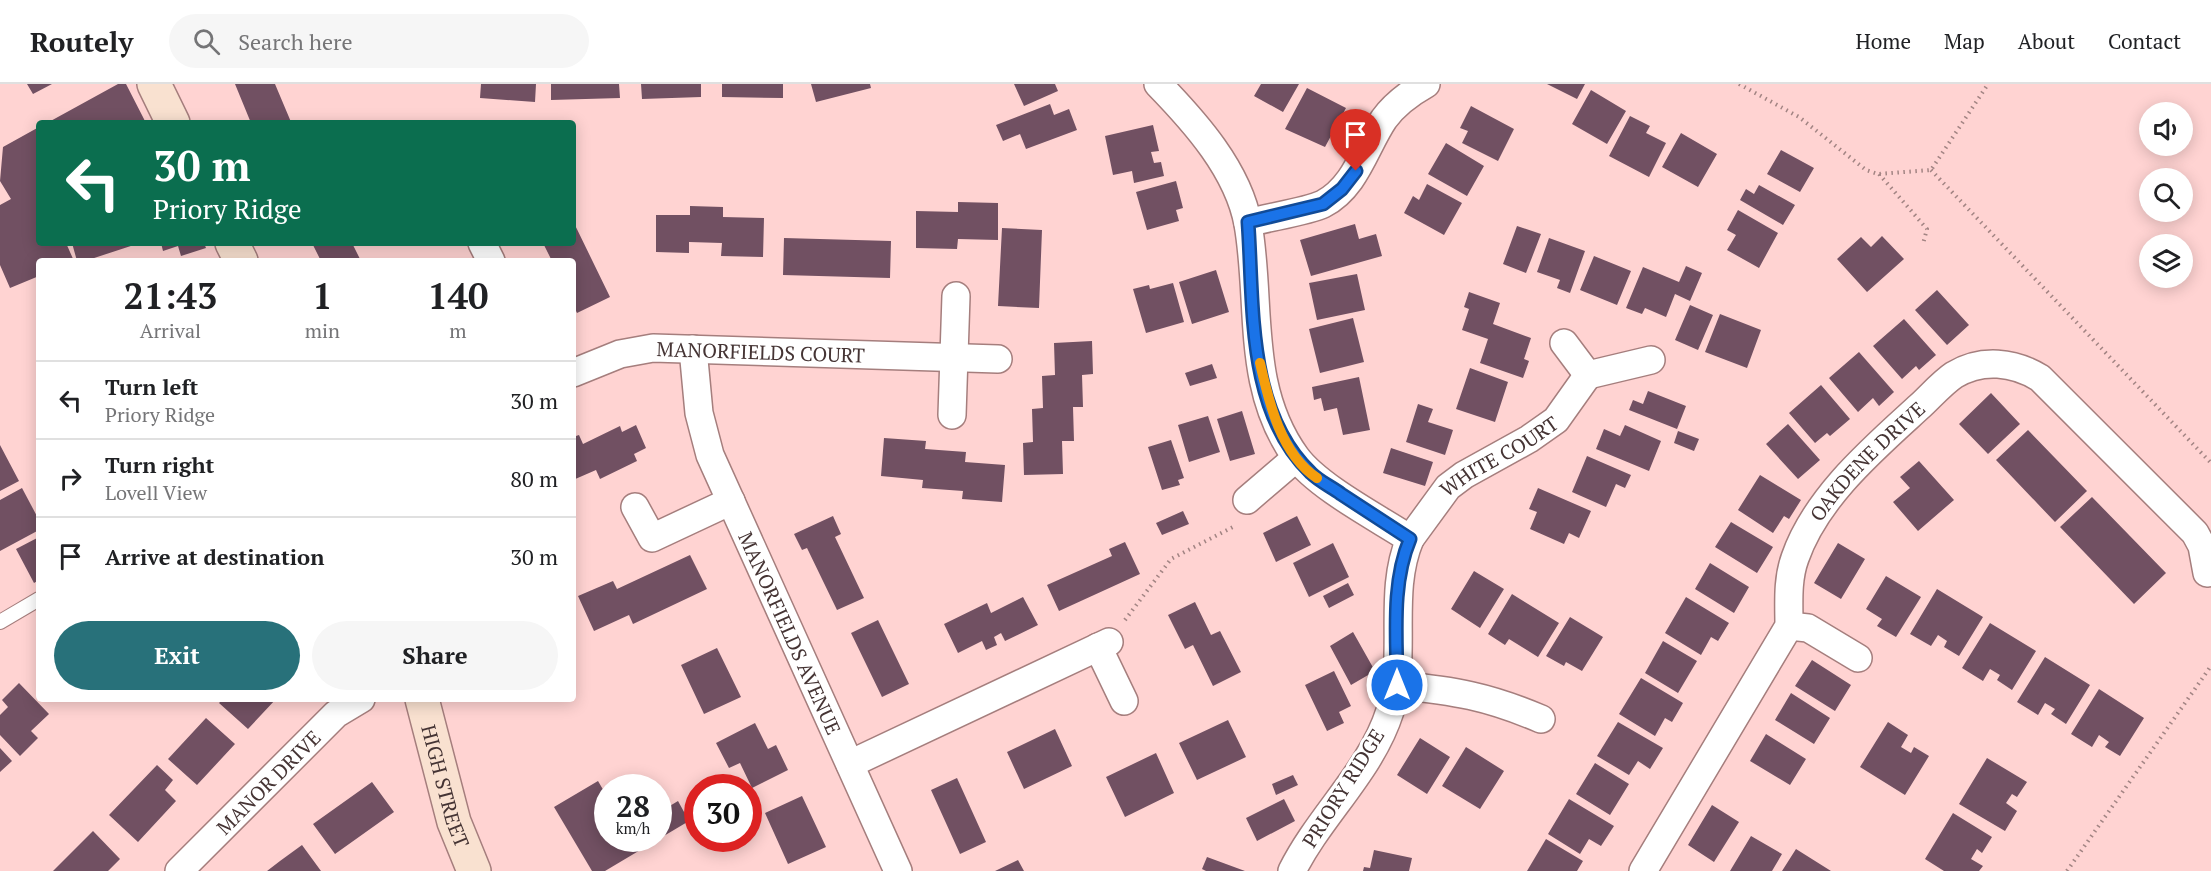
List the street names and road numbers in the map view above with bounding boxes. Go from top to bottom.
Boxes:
street label: MANORFIELDS COURT [656,335,865,368]
street label: OAKDENE DRIVE [1803,395,1930,526]
street label: WHITE COURT [1434,409,1563,502]
street label: MANORFIELDS AVENUE [733,527,848,739]
street label: HIGH STREET [416,722,476,851]
street label: MANOR DRIVE [210,724,326,840]
street label: PRIORY RIDGE [1296,724,1390,852]

